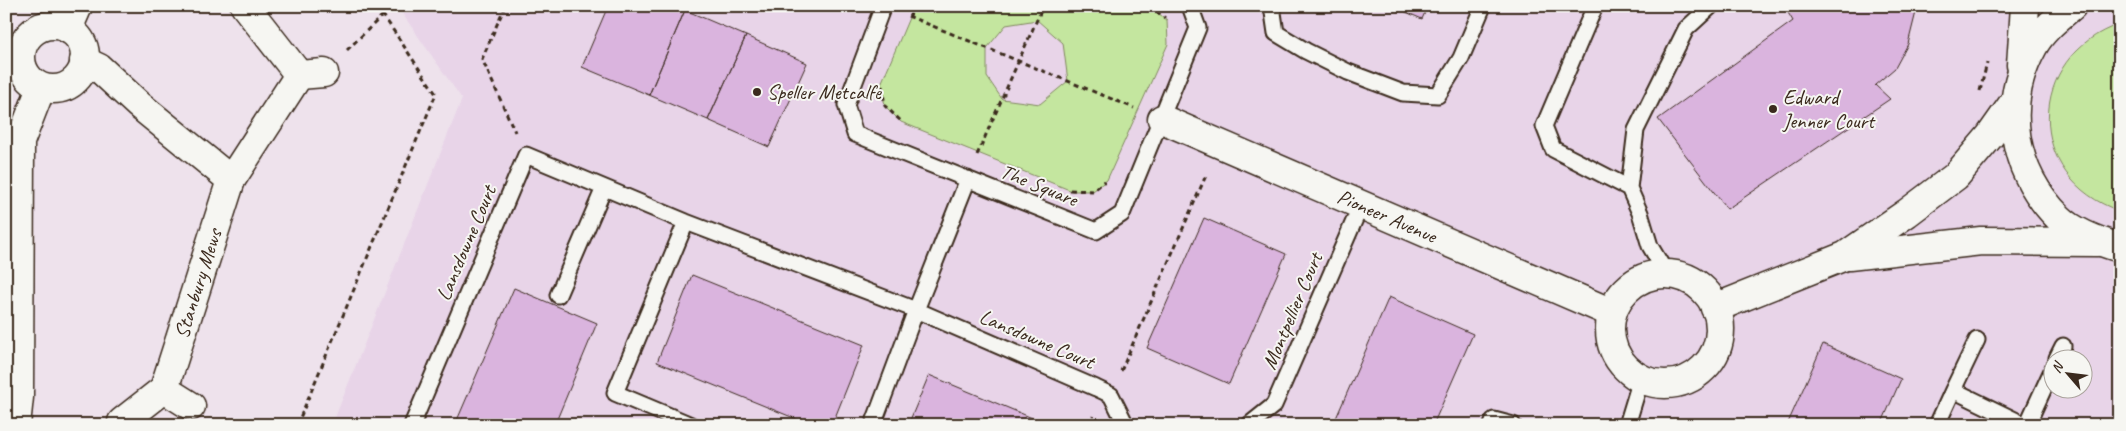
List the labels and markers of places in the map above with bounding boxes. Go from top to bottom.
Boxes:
place label: Speller Metcalfe [767,79,882,105]
place label: Edward Jenner Court [1782,84,1876,134]
marker: Speller Metcalfe [751,86,763,98]
marker: Edward Jenner Court [1767,103,1779,115]

